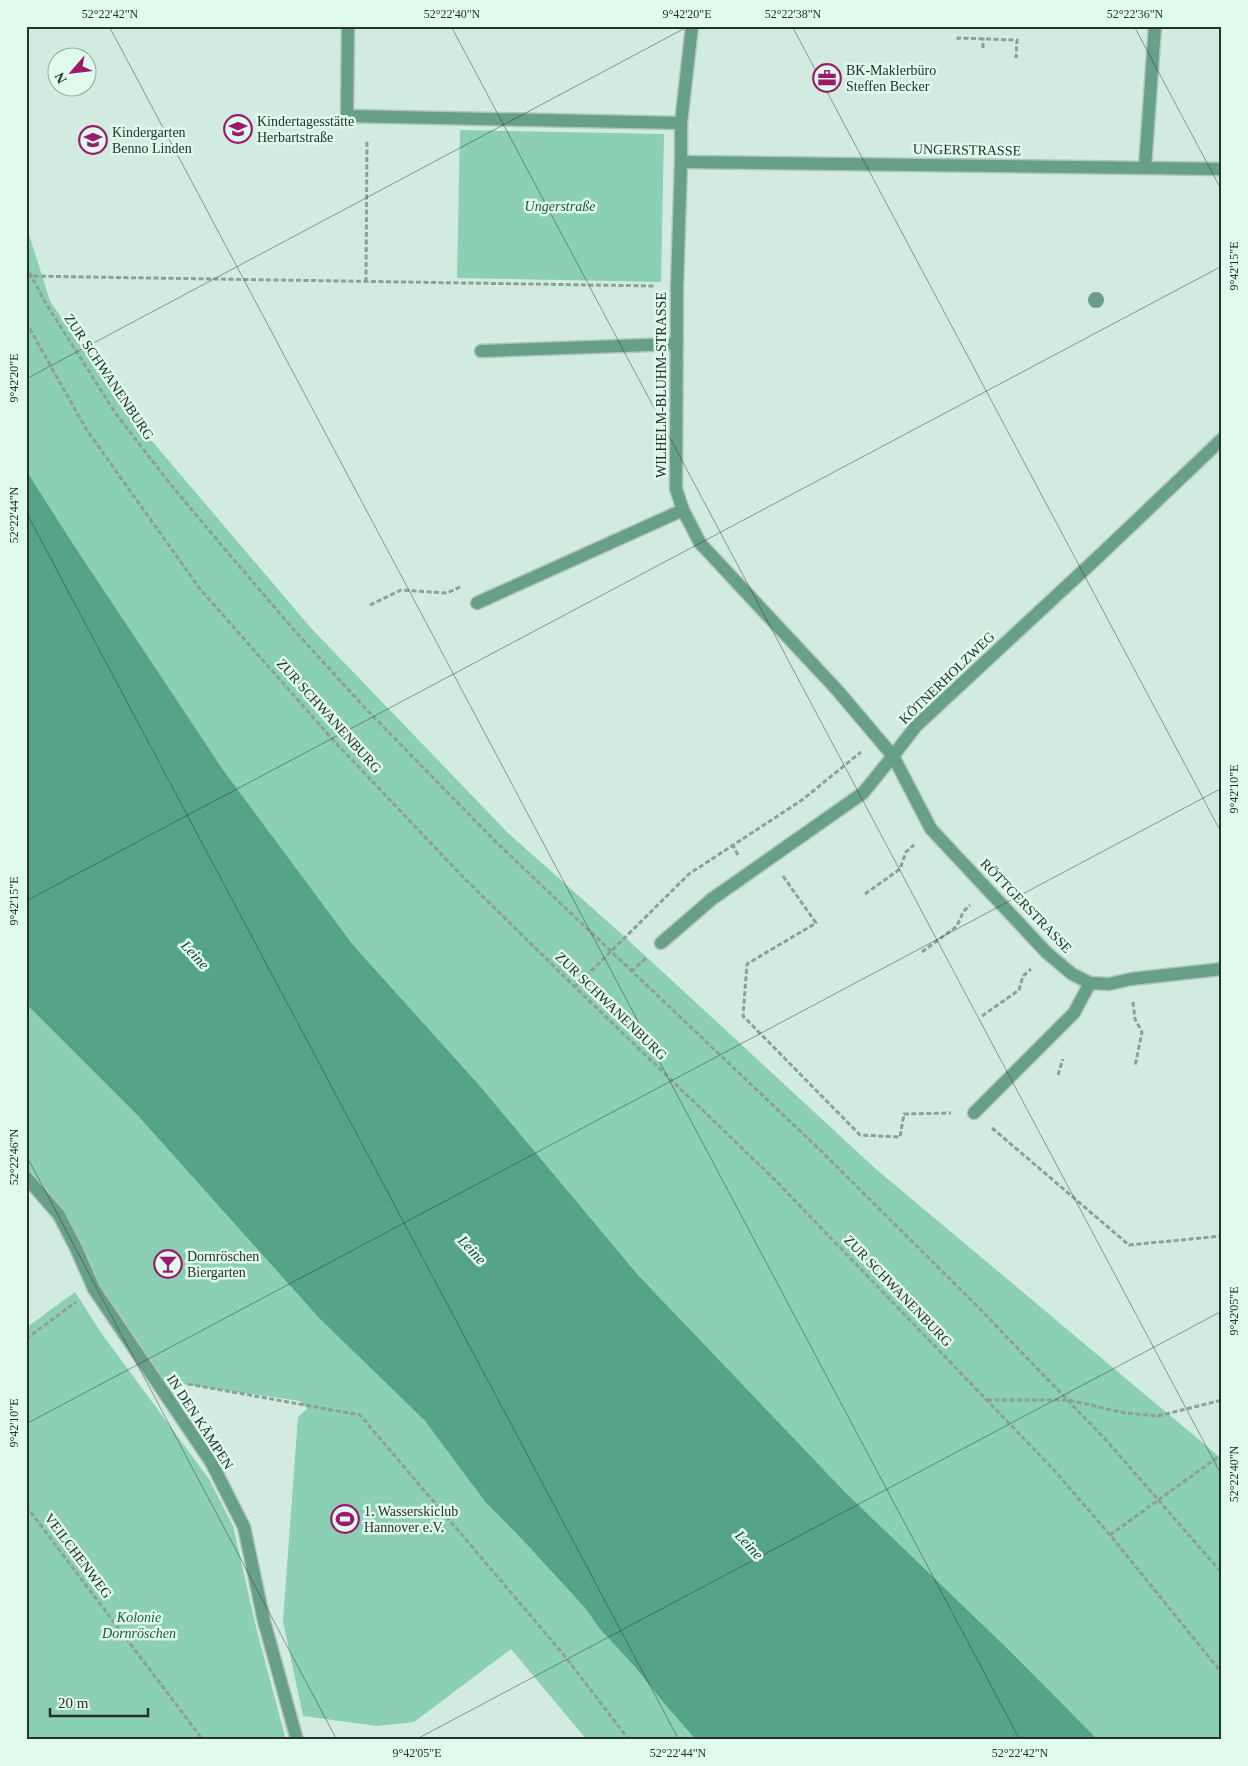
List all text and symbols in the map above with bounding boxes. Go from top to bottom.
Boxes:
text: 52°22'42"N [82,7,139,21]
text: 52°22'40"N [424,7,481,21]
text: 9°42'20"E [662,7,712,21]
text: 52°22'38"N [765,7,822,21]
text: 52°22'36"N [1107,7,1164,21]
north arrow [48,48,98,98]
office icon: BK-Maklerbüro Steffen Becker [812,63,842,93]
place label: BK-Maklerbüro Steffen Becker [846,63,936,94]
text: N [52,70,70,86]
school or university icon: Kindertagesstätte Herbartstraße [223,114,253,144]
place label: Kindertagesstätte Herbartstraße [257,114,354,145]
school or university icon: Kindergarten Benno Linden [78,125,108,155]
place label: Kindergarten Benno Linden [112,125,192,156]
street label: UNGERSTRASSE [913,142,1021,158]
park label: Ungerstraße [525,199,595,214]
text: 9°42'15"E [1227,241,1241,291]
street label: WILHELM-BLUHM-STRASSE [654,292,669,478]
street label: ZUR SCHWANENBURG [61,311,157,443]
text: 9°42'20"E [7,353,21,403]
text: 52°22'44"N [7,486,21,543]
street label: KÖTNERHOLZWEG [896,628,998,727]
street label: ZUR SCHWANENBURG [274,656,384,776]
text: 9°42'10"E [1227,764,1241,814]
street label: RÖTTGERSTRASSE [977,855,1075,956]
text: 9°42'15"E [7,876,21,926]
water label: Leine [177,937,212,973]
street label: ZUR SCHWANENBURG [552,949,670,1063]
text: 52°22'46"N [7,1128,21,1185]
water label: Leine [454,1232,489,1268]
street label: ZUR SCHWANENBURG [841,1232,955,1350]
bar icon: Dornröschen Biergarten [153,1249,183,1279]
place label: Dornröschen Biergarten [187,1249,259,1280]
text: 9°42'05"E [1227,1286,1241,1336]
street label: IN DEN KÄMPEN [164,1371,237,1472]
text: 9°42'10"E [7,1398,21,1448]
text: 52°22'40"N [1227,1445,1241,1502]
sports icon: 1. Wasserskiclub Hannover e.V. [330,1504,360,1534]
place label: 1. Wasserskiclub Hannover e.V. [364,1504,458,1535]
street label: VEILCHENWEG [41,1511,115,1601]
water label: Leine [731,1527,766,1563]
park label: Kolonie Dornröschen [101,1610,176,1641]
scale bar [50,1686,148,1718]
text: 20 m [58,1695,89,1711]
text: 9°42'05"E [392,1746,442,1760]
text: 52°22'44"N [650,1746,707,1760]
text: 52°22'42"N [992,1746,1049,1760]

